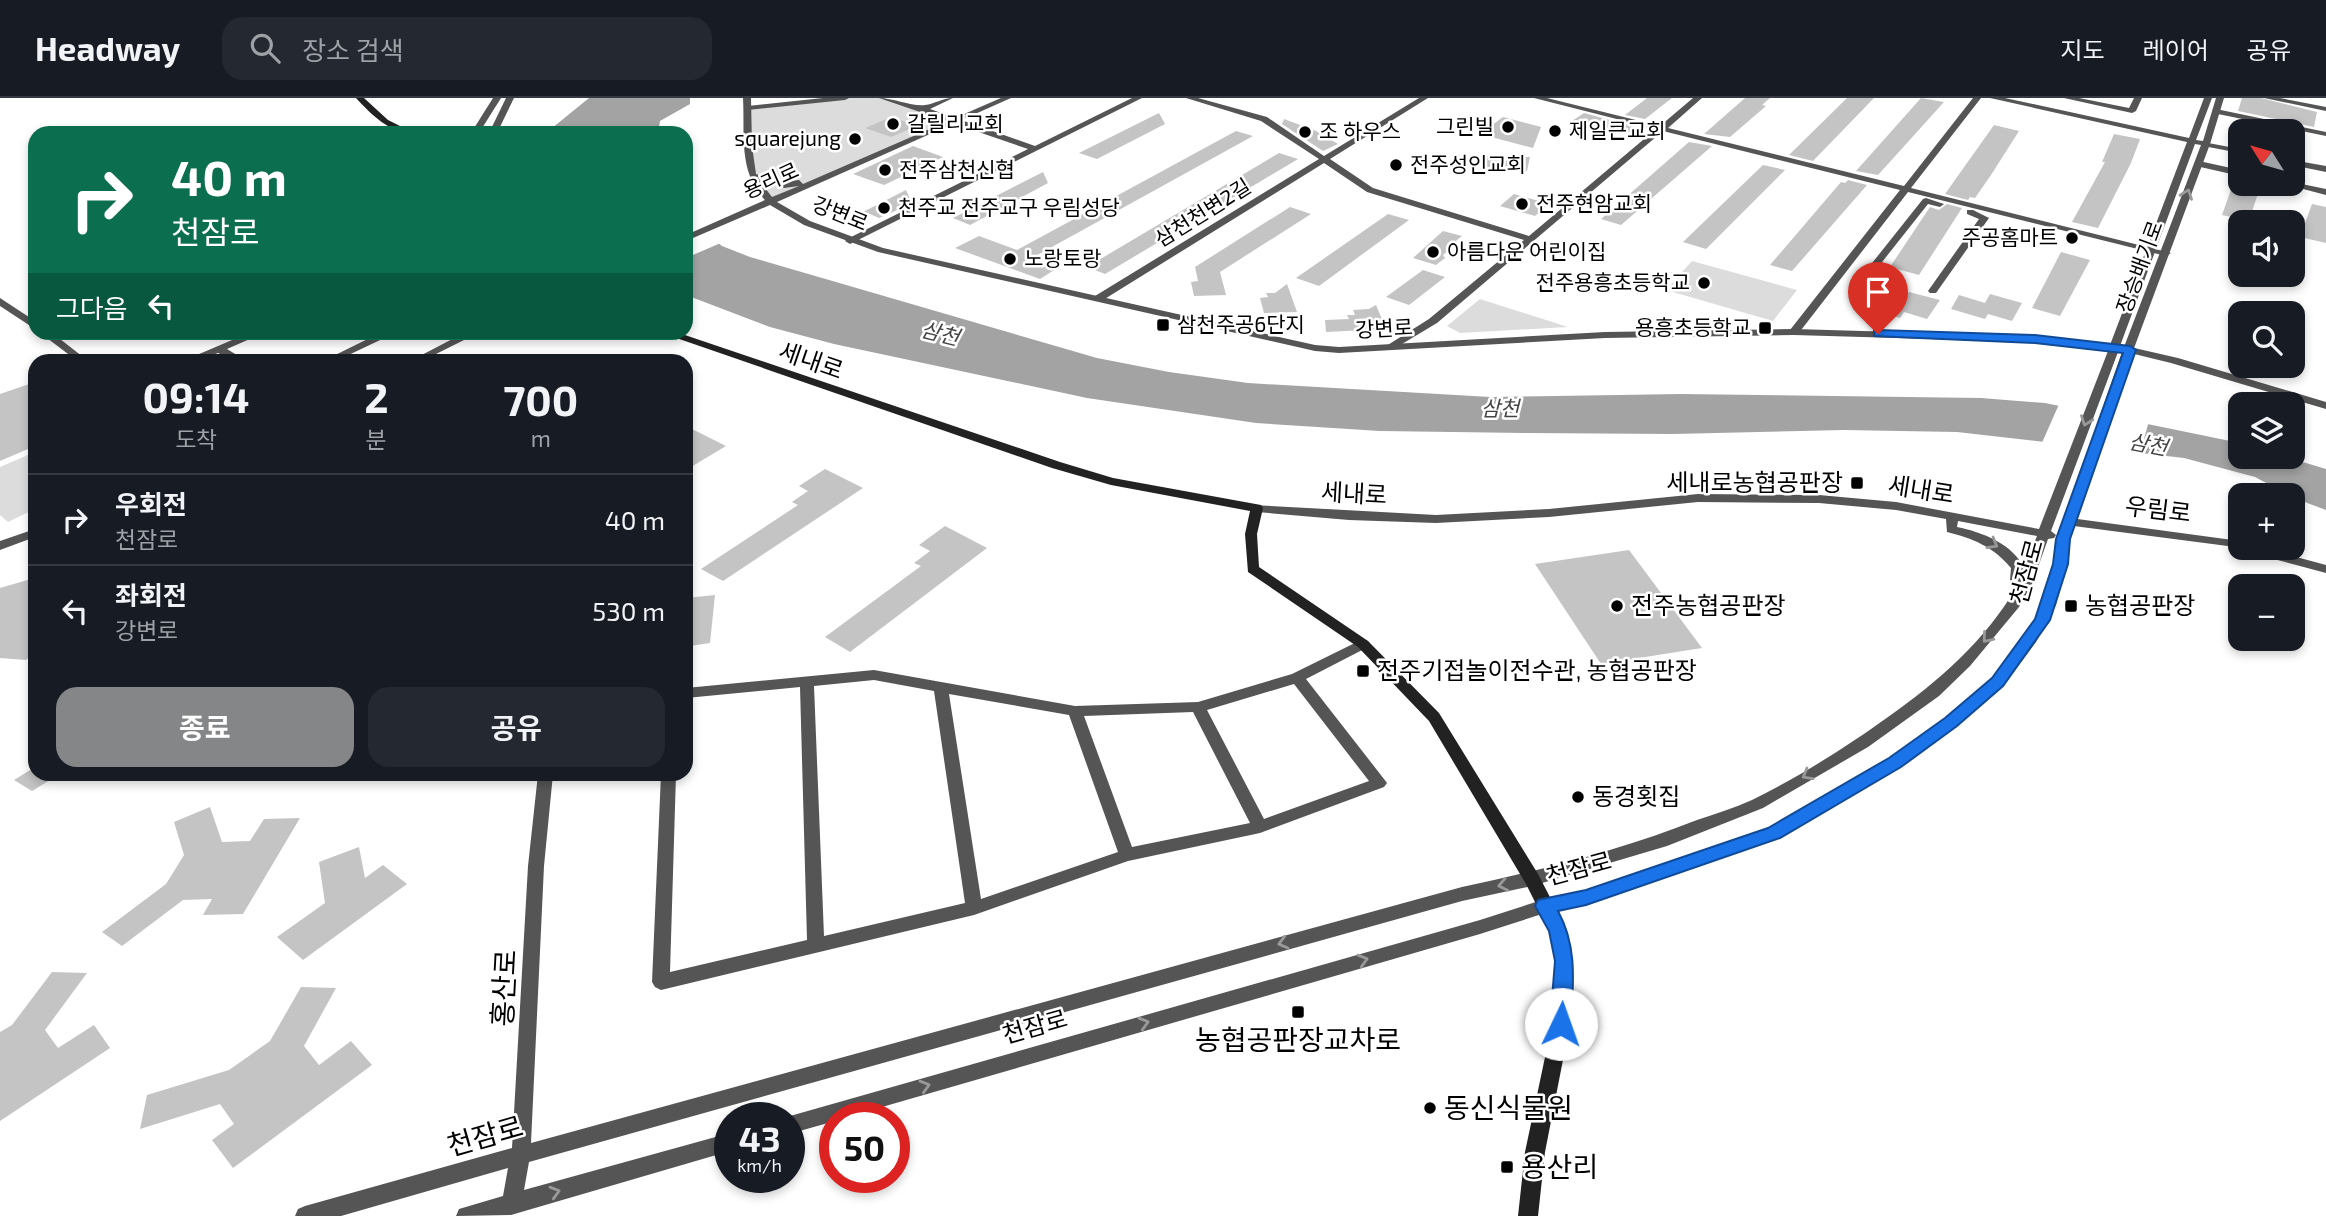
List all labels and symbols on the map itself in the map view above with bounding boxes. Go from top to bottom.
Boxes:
place label: 갈릴리교회 [907,110,1004,135]
place label: 그린빌 [1436,113,1494,138]
marker: 갈릴리교회 [885,116,901,132]
place label: 제일큰교회 [1569,117,1666,142]
place label: 조 하우스 [1319,118,1401,143]
marker: 그린빌 [1500,119,1516,135]
north arrow [2228,119,2305,196]
marker: 제일큰교회 [1547,123,1563,139]
marker: 조 하우스 [1297,124,1313,140]
place label: squarejung [734,125,841,151]
marker: squarejung [847,131,863,147]
place label: 전주성인교회 [1410,151,1526,176]
street label: 용리로 [739,156,802,203]
place label: 전주삼천신협 [899,156,1015,181]
marker: 전주성인교회 [1388,157,1404,173]
marker: 전주삼천신협 [877,162,893,178]
street label: 삼천천변2길 [1150,172,1255,251]
one-way arrow [2179,189,2193,201]
street label: 강변로 [809,190,872,235]
place label: 전주현암교회 [1536,190,1652,215]
place label: 천주교 전주교구 우림성당 [898,194,1120,219]
marker: 전주현암교회 [1514,196,1530,212]
marker: 천주교 전주교구 우림성당 [876,200,892,216]
street label: 장승배기로 [2110,217,2167,316]
place label: 주공홈마트 [1961,224,2058,249]
marker: 주공홈마트 [2064,230,2080,246]
place label: 아름다운 어린이집 [1447,238,1606,263]
marker: 아름다운 어린이집 [1425,244,1441,260]
place label: 노랑토랑 [1024,245,1101,270]
marker: 노랑토랑 [1002,251,1018,267]
pin [1848,262,1908,334]
place label: 전주용흥초등학교 [1535,269,1690,294]
marker: 전주용흥초등학교 [1696,275,1712,291]
place label: 삼천주공6단지 [1177,311,1305,336]
street label: 강변로 [1354,314,1414,342]
place label: 용흥초등학교 [1635,314,1751,339]
water label: 삼천 [919,316,965,350]
marker: 삼천주공6단지 [1155,317,1171,333]
marker: 용흥초등학교 [1757,320,1773,336]
street label: 세내로 [775,335,848,384]
water label: 삼천 [1481,395,1522,420]
one-way arrow [2080,415,2094,427]
water label: 삼천 [2127,428,2172,460]
place label: 세내로농협공판장 [1666,467,1843,496]
street label: 세내로 [1886,469,1956,508]
marker: 세내로농협공판장 [1849,475,1865,491]
street label: 세내로 [1320,476,1388,509]
street label: 우림로 [2124,490,2193,527]
one-way arrow [1985,536,1998,549]
street label: 천잠로 [2003,536,2048,607]
place label: 전주농협공판장 [1631,590,1786,619]
place label: 농협공판장 [2085,590,2195,619]
marker: 전주농협공판장 [1609,598,1625,614]
marker: 농협공판장 [2063,598,2079,614]
one-way arrow [1983,629,1995,642]
place label: 전주기접놀이전수관, 농협공판장 [1377,655,1697,684]
marker: 전주기접놀이전수관, 농협공판장 [1355,663,1371,679]
one-way arrow [1802,767,1815,780]
place label: 동경횟집 [1592,781,1680,810]
marker: 동경횟집 [1570,789,1586,805]
street label: 천잠로 [1543,845,1614,890]
one-way arrow [1497,877,1509,892]
one-way arrow [1277,935,1289,949]
street label: 홍산로 [484,948,522,1027]
one-way arrow [1357,954,1369,969]
position arrow [1524,987,1598,1061]
street label: 천잠로 [999,1002,1070,1049]
marker: 농협공판장교차로 [1290,1004,1306,1020]
one-way arrow [1138,1017,1150,1032]
place label: 농협공판장교차로 [1195,1022,1401,1056]
one-way arrow [919,1080,931,1094]
place label: 동신식물원 [1444,1090,1573,1124]
marker: 동신식물원 [1422,1100,1438,1116]
speed limit sign: 50 [819,1102,910,1193]
street label: 천잠로 [443,1108,527,1162]
place label: 용산리 [1521,1149,1598,1183]
marker: 용산리 [1499,1159,1515,1175]
one-way arrow [549,1186,561,1201]

